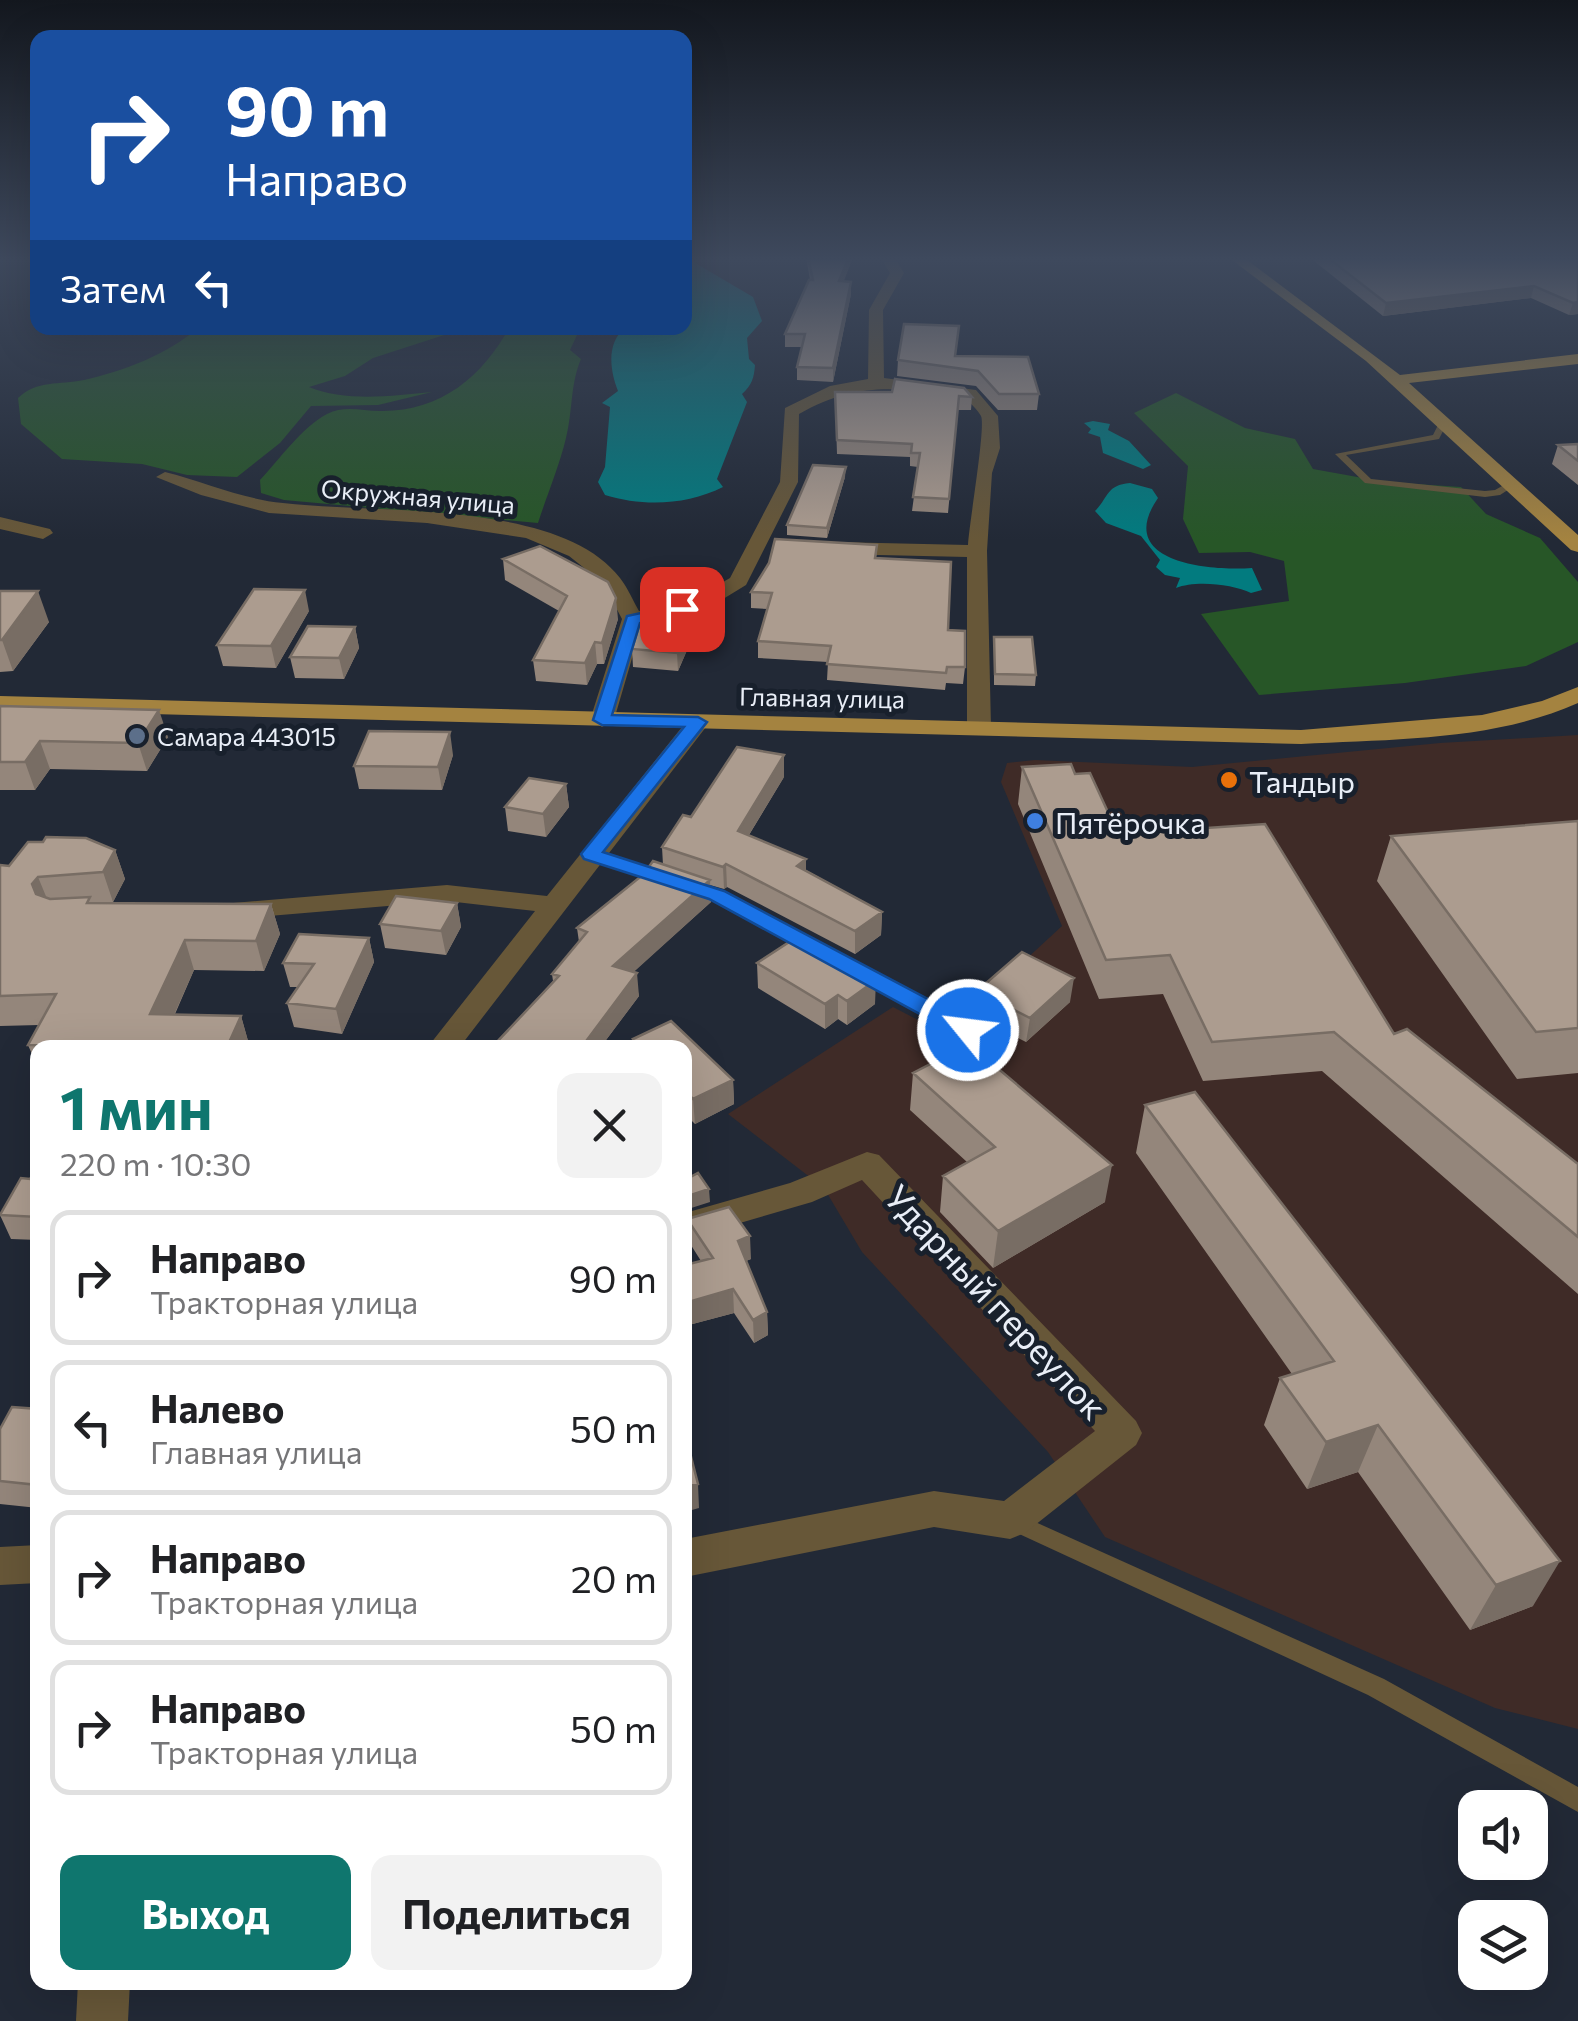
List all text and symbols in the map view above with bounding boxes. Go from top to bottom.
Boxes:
text: 90 m [225,65,389,150]
icon: right [60,70,190,200]
text: Направо [225,150,408,205]
icon: left [186,260,241,315]
text: Затем [60,264,166,311]
street label: Окружная улица [320,473,516,519]
pin [640,567,725,652]
icon: arrive [655,582,710,637]
street label: Главная улица [739,681,905,713]
place label: Самара 443015 [157,721,336,751]
marker: Самара 443015 [126,725,148,747]
place label: Тандыр [1249,762,1355,799]
marker: Тандыр [1218,769,1240,791]
place label: Пятёрочка [1055,803,1206,840]
marker: Пятёрочка [1024,810,1046,832]
position arrow [916,978,1020,1082]
text: 1 мин [60,1069,213,1142]
button: close [557,1073,662,1178]
text: 220 m · 10:30 [60,1143,251,1183]
street label: Ударный переулок [877,1175,1117,1427]
text: Направо [150,1234,306,1281]
icon: right [65,1250,120,1305]
text: 90 m [569,1254,657,1301]
text: Тракторная улица [150,1281,418,1321]
text: Налево [150,1384,284,1431]
icon: left [65,1400,120,1455]
text: 50 m [570,1404,657,1451]
text: Главная улица [150,1431,362,1471]
text: Направо [150,1534,306,1581]
icon: right [65,1550,120,1605]
text: 20 m [571,1554,657,1601]
text: Тракторная улица [150,1581,418,1621]
text: Направо [150,1684,306,1731]
icon: right [65,1700,120,1755]
text: 50 m [570,1704,657,1751]
text: Тракторная улица [150,1731,418,1771]
map controls [1458,1790,1548,1990]
button: sound [1458,1790,1548,1880]
button: Выход [60,1855,351,1970]
button: Поделиться [371,1855,662,1970]
button: layers [1458,1900,1548,1990]

